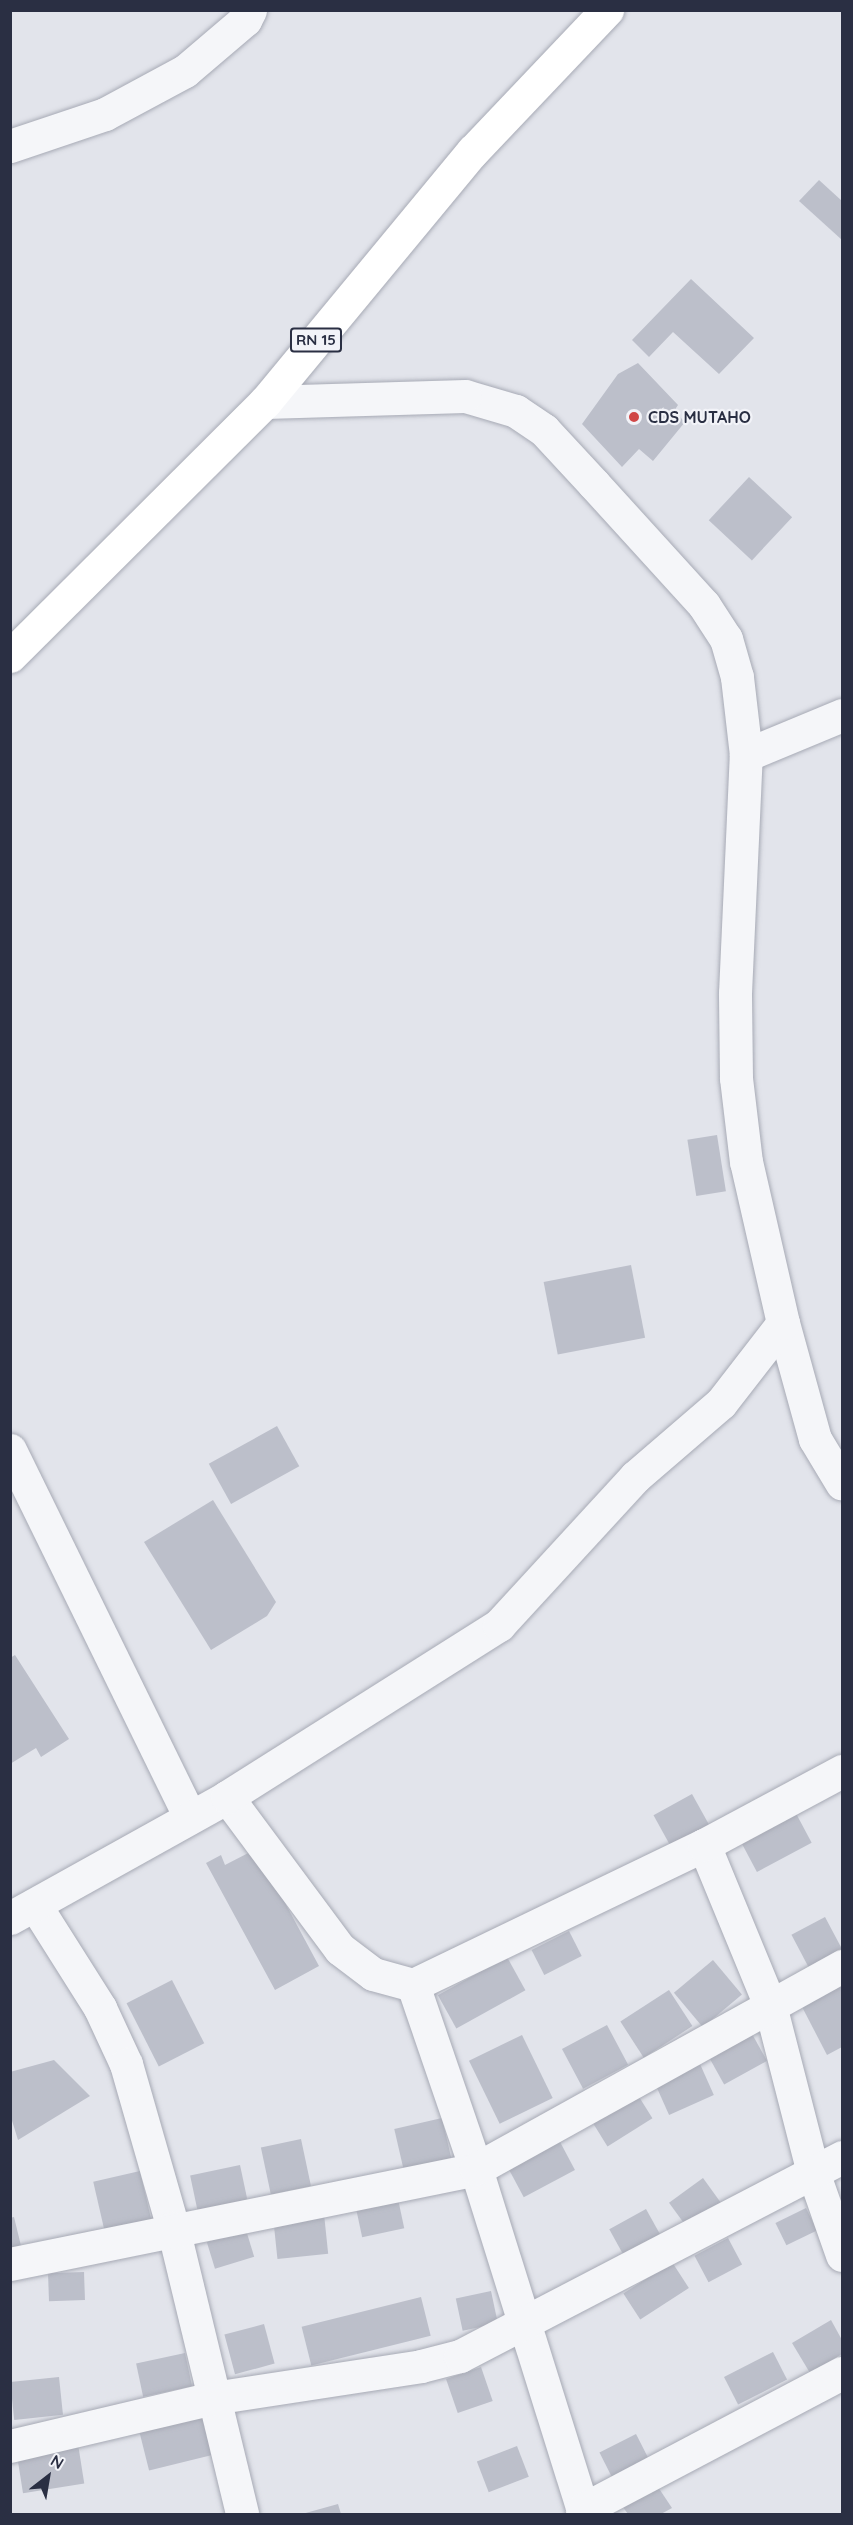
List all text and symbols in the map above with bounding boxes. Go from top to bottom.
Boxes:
road number: RN 15 [289,328,343,352]
place label: CDS MUTAHO [648,407,751,427]
marker: CDS MUTAHO [625,408,643,426]
north arrow [18,2447,78,2507]
text: N [47,2450,67,2473]

